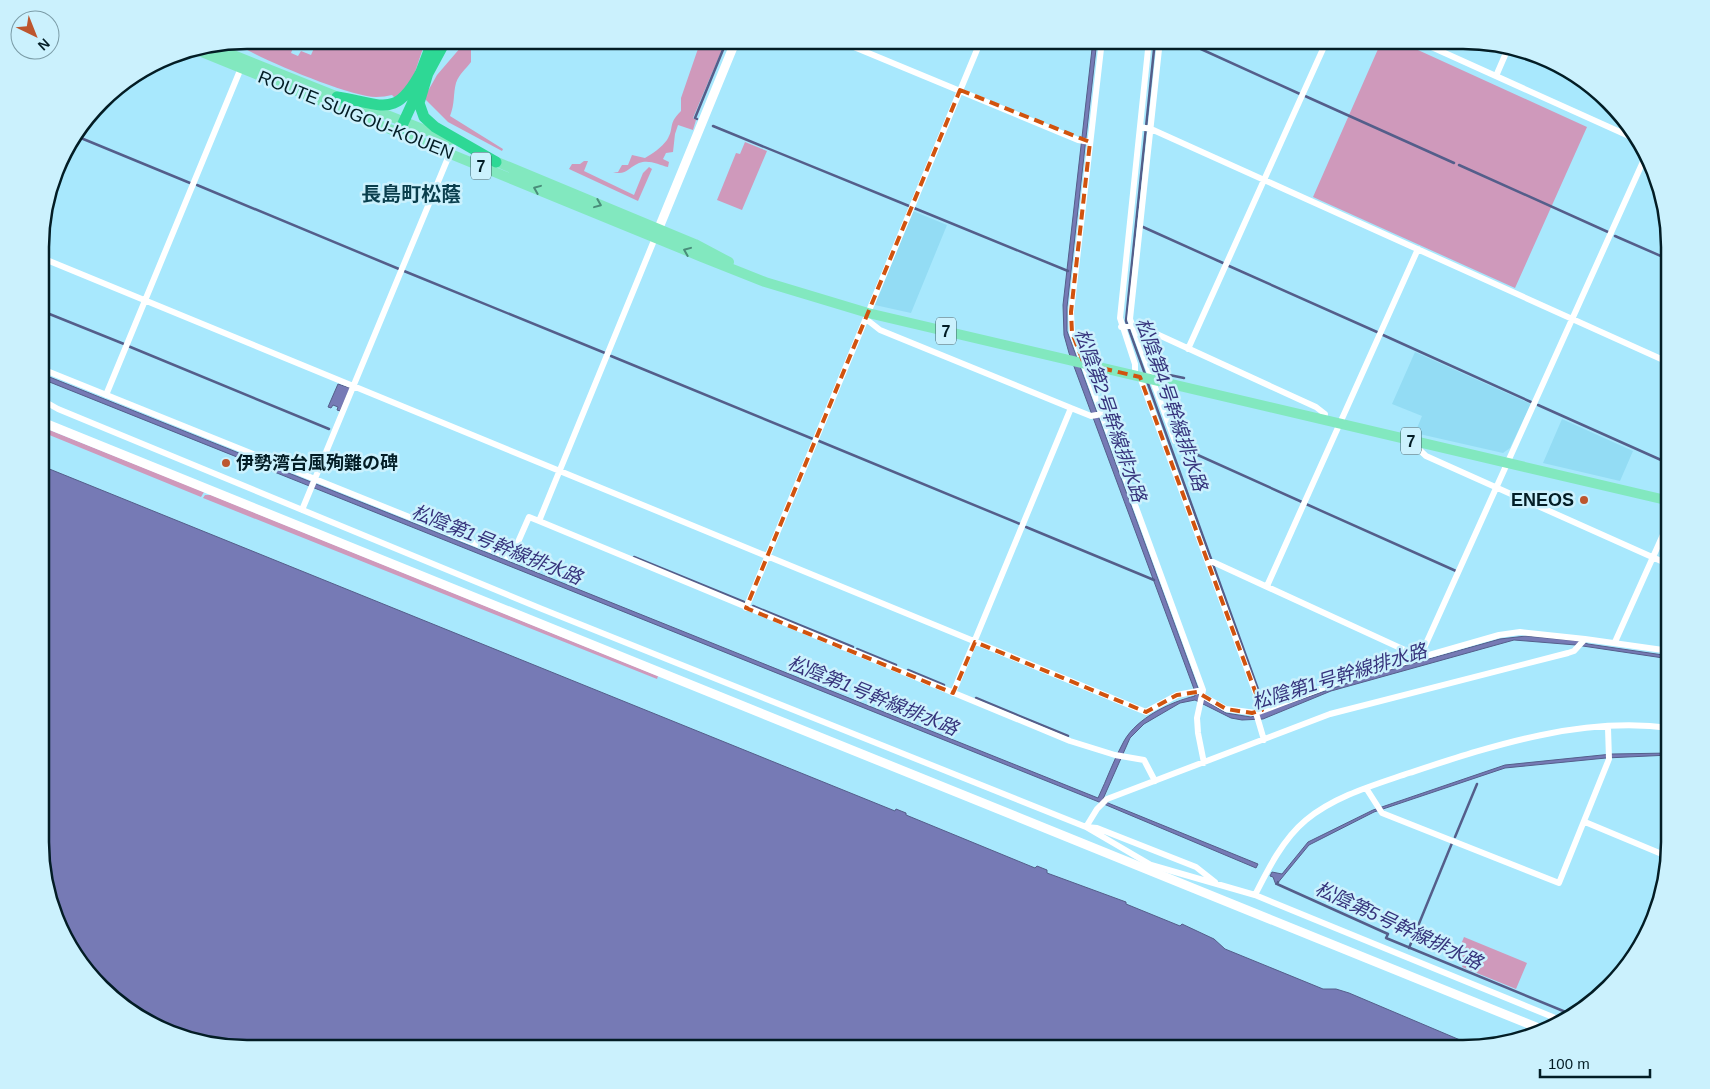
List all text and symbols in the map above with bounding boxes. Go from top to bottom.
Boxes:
north arrow [10,10,60,60]
text: N [35,35,53,54]
street label: ROUTE SUIGOU-KOUEN [255,67,457,163]
road number: 7 [471,153,491,180]
district label: 長島町松蔭 [361,183,461,205]
one-way arrow [533,185,542,196]
one-way arrow [594,199,602,209]
one-way arrow [684,247,692,257]
water label: 松陰第4号幹線排水路 [1132,315,1212,495]
road number: 7 [936,318,956,344]
water label: 松陰第2号幹線排水路 [1071,326,1151,506]
road number: 7 [1401,428,1421,454]
place label: 伊勢湾台風殉難の碑 [236,453,398,473]
marker: 伊勢湾台風殉難の碑 [220,457,232,469]
place label: ENEOS [1511,490,1574,510]
marker: ENEOS [1578,494,1590,506]
water label: 松陰第1号幹線排水路 [409,501,587,589]
water label: 松陰第1号幹線排水路 [1249,639,1431,713]
water label: 松陰第1号幹線排水路 [785,652,963,740]
water label: 松陰第5号幹線排水路 [1312,878,1487,974]
scale bar [1540,1046,1650,1078]
text: 100 m [1548,1055,1590,1072]

